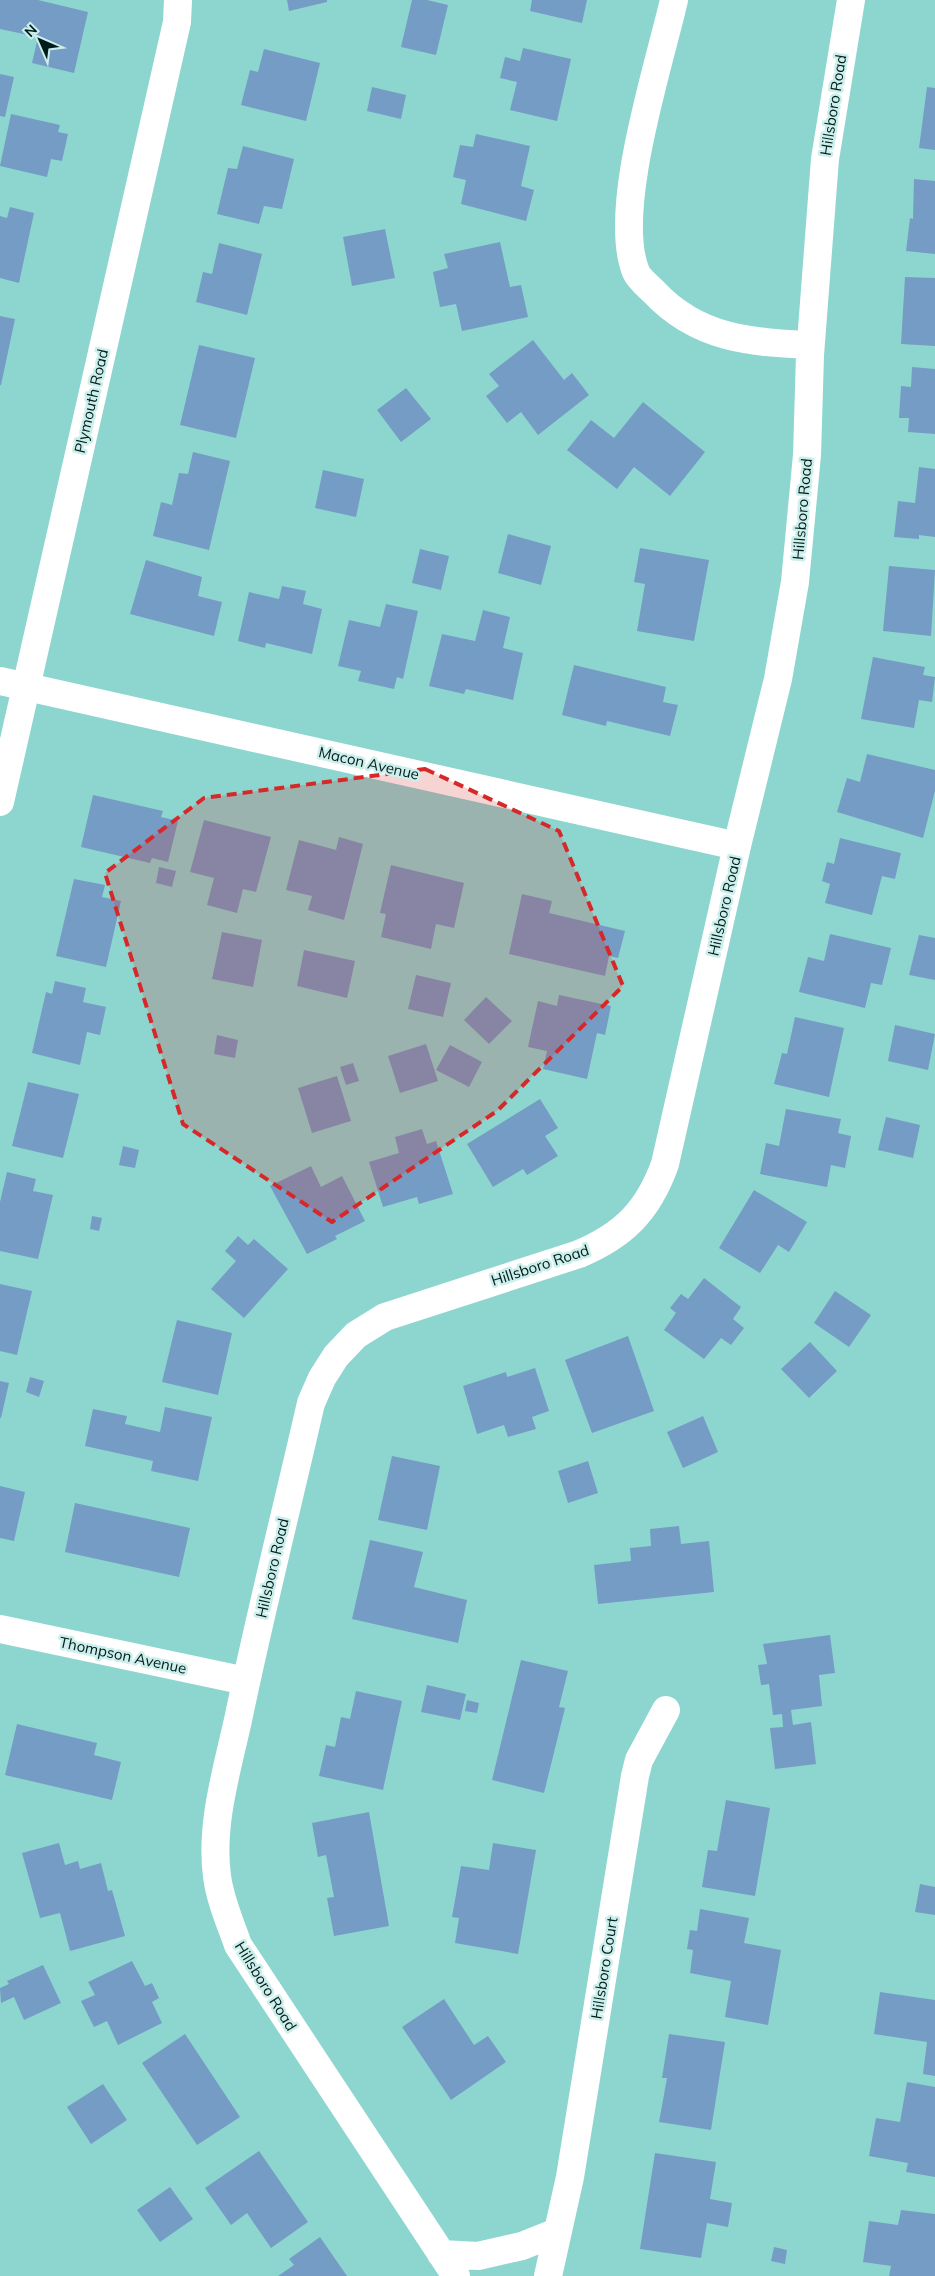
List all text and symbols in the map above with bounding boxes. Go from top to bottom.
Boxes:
north arrow [15,15,65,65]
text: N [21,21,41,41]
street label: Hillsboro Road [816,53,850,157]
street label: Plymouth Road [70,347,112,455]
street label: Hillsboro Road [788,457,816,561]
street label: Macon Avenue [317,742,421,784]
street label: Hillsboro Road [703,854,745,958]
street label: Hillsboro Road [489,1240,591,1290]
street label: Hillsboro Road [251,1516,293,1620]
street label: Thompson Avenue [58,1632,188,1678]
street label: Hillsboro Court [587,1916,621,2020]
street label: Hillsboro Road [231,1938,301,2034]

